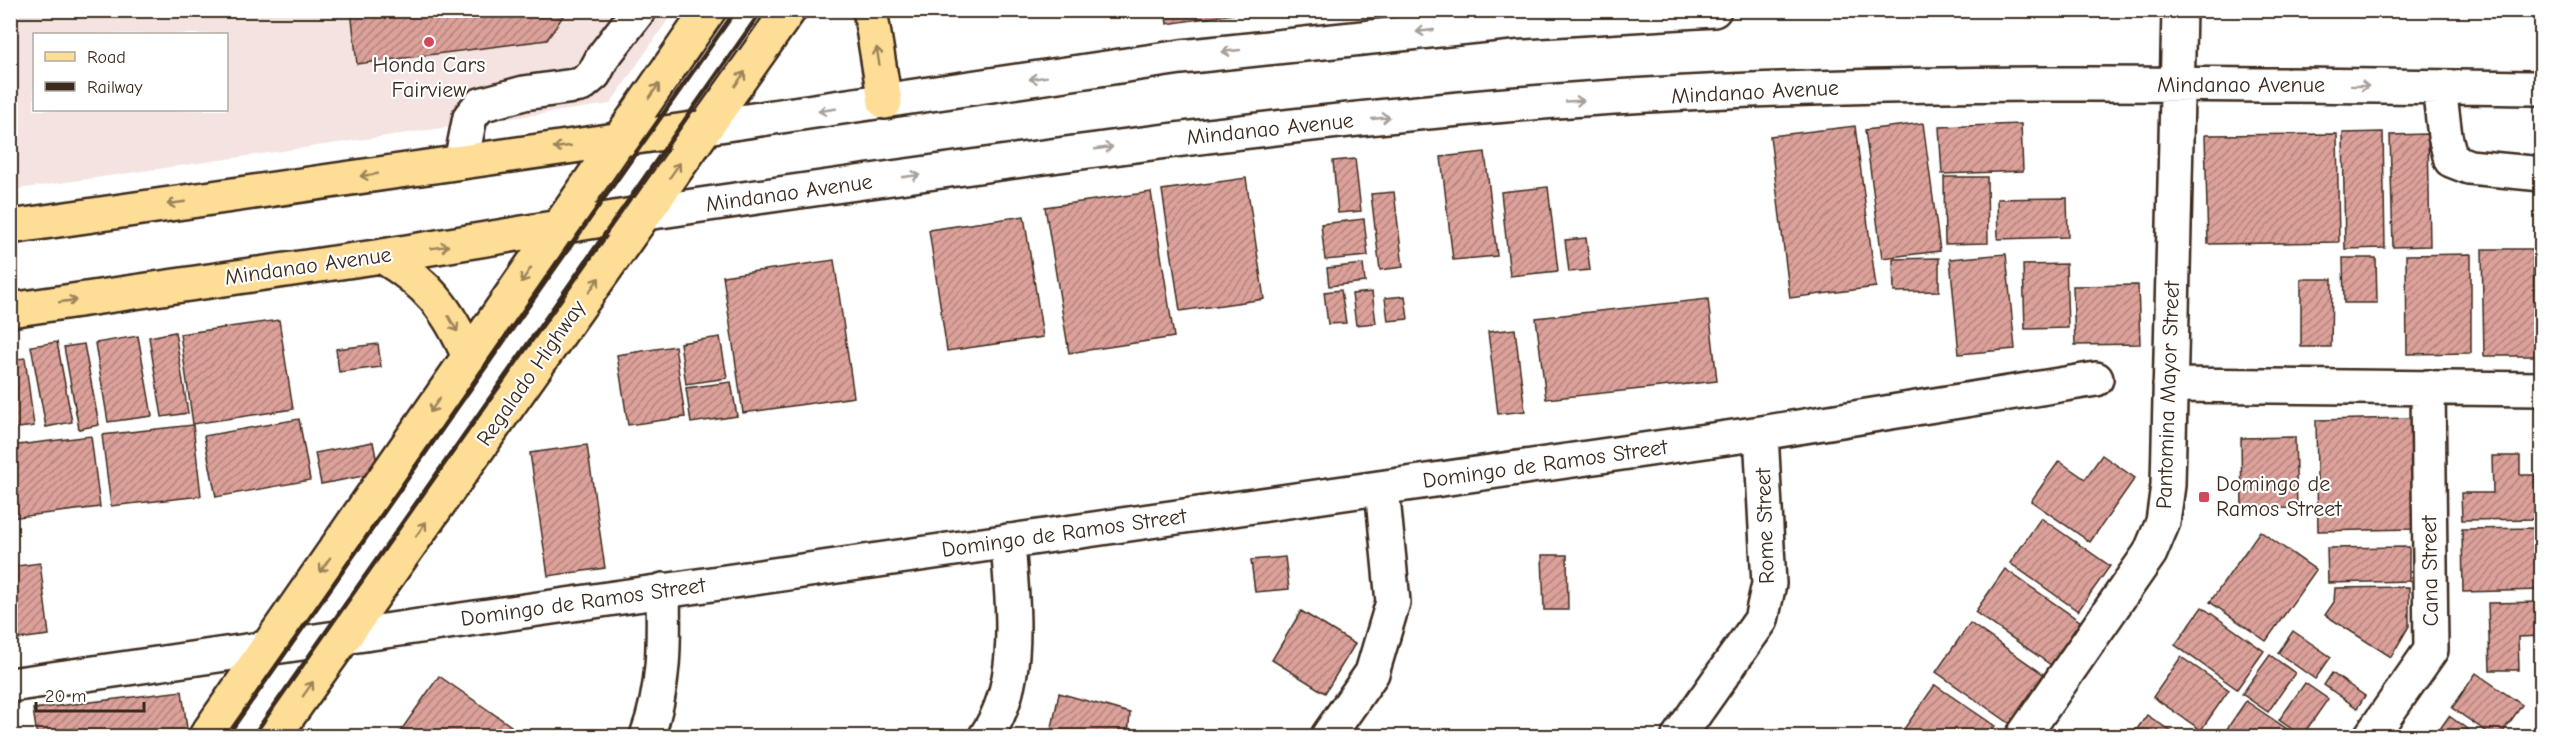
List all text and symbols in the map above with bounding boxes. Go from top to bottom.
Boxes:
one-way arrow [1416,26,1436,37]
legend [33,33,228,111]
marker: Honda Cars Fairview [422,35,436,49]
one-way arrow [1222,46,1242,57]
text: Road [87,47,126,68]
one-way arrow [872,47,883,67]
place label: Honda Cars Fairview [373,52,485,103]
one-way arrow [734,71,746,87]
street label: Mindanao Avenue [2157,72,2325,98]
one-way arrow [1029,73,1049,84]
street label: Mindanao Avenue [1670,75,1840,109]
text: Railway [87,77,144,98]
one-way arrow [2350,80,2370,92]
one-way arrow [648,83,660,100]
one-way arrow [1565,96,1585,107]
one-way arrow [818,104,838,115]
street label: Mindanao Avenue [1185,107,1355,151]
one-way arrow [1370,112,1390,123]
one-way arrow [553,142,573,153]
one-way arrow [1093,143,1113,154]
one-way arrow [669,162,681,178]
street label: Mindanao Avenue [704,168,874,218]
one-way arrow [360,169,380,180]
one-way arrow [900,170,920,181]
one-way arrow [167,197,187,208]
street label: Mindanao Avenue [223,241,393,291]
one-way arrow [430,241,449,252]
one-way arrow [520,266,532,282]
one-way arrow [588,277,600,293]
street label: Pantomina Mayor Street [2151,280,2185,510]
street label: Regalado Highway [471,295,591,451]
one-way arrow [58,296,78,307]
one-way arrow [448,315,460,332]
one-way arrow [429,396,441,413]
street label: Domingo de Ramos Street [1421,434,1670,494]
street label: Rome Street [1750,467,1780,584]
place label: Domingo de Ramos Street [2216,471,2342,522]
marker: Domingo de Ramos Street [2197,490,2211,504]
street label: Domingo de Ramos Street [940,503,1189,563]
street label: Cana Street [2416,515,2444,627]
one-way arrow [415,522,427,538]
one-way arrow [318,557,331,574]
street label: Domingo de Ramos Street [459,572,708,632]
scale bar [36,675,144,713]
one-way arrow [302,681,314,697]
text: 20 m [45,686,86,707]

